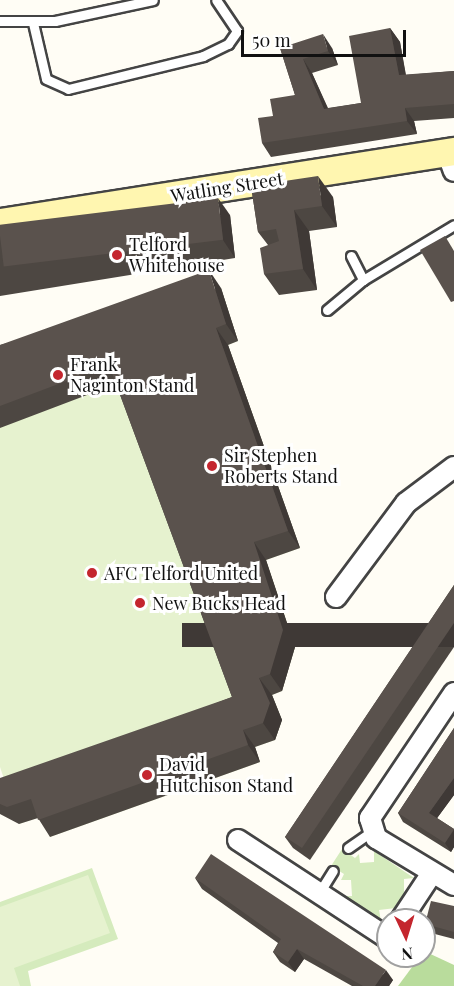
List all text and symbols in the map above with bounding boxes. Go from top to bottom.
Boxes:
scale bar [244,18,409,56]
text: 50 m [252,28,291,52]
street label: Watling Street [169,167,285,207]
place label: Telford Whitehouse [129,234,225,276]
marker: Telford Whitehouse [110,248,124,262]
place label: Frank Naginton Stand [70,354,195,397]
marker: Frank Naginton Stand [51,368,65,382]
place label: Sir Stephen Roberts Stand [224,445,338,488]
marker: Sir Stephen Roberts Stand [205,459,219,473]
place label: AFC Telford United [104,562,259,584]
marker: AFC Telford United [85,566,99,580]
place label: New Bucks Head [152,592,286,614]
marker: New Bucks Head [133,596,147,610]
place label: David Hutchison Stand [159,754,293,796]
marker: David Hutchison Stand [140,768,154,782]
north arrow [376,908,436,968]
text: N [401,944,414,965]

